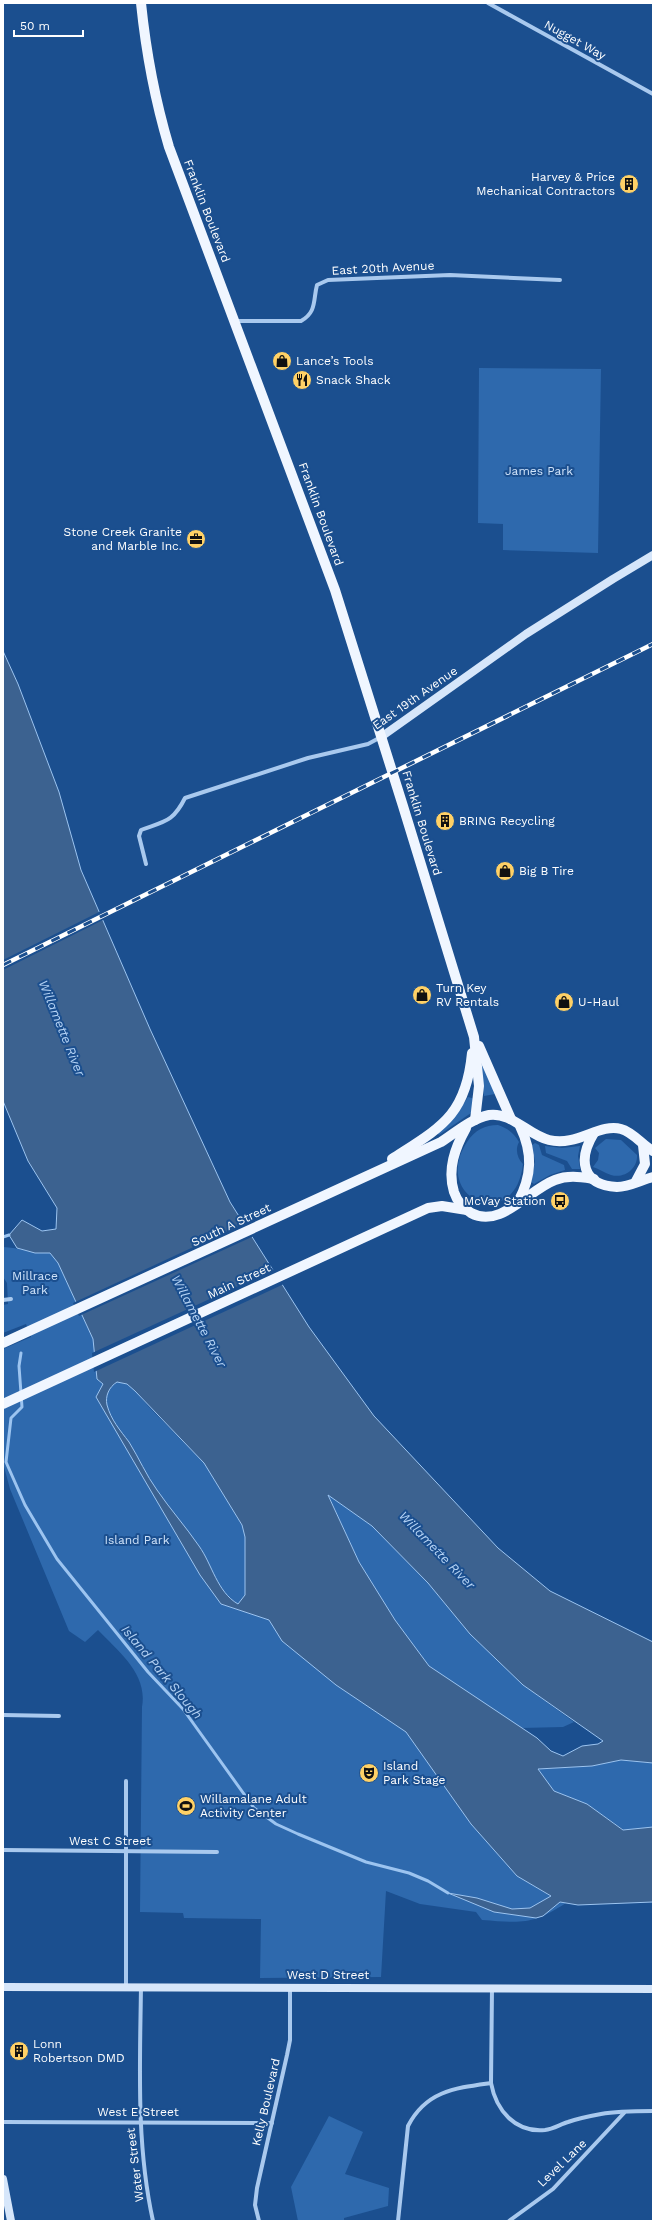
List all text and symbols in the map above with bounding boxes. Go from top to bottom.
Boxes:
scale bar [14,12,83,38]
street label: Nugget Way [542,17,609,63]
text: 50 m [20,19,50,33]
street label: Franklin Boulevard [181,158,233,264]
place label: Harvey & Price Mechanical Contractors [476,170,615,198]
building icon: Harvey & Price Mechanical Contractors [618,173,640,195]
street label: East 20th Avenue [331,258,435,278]
shop icon: Lance’s Tools [271,350,293,372]
place label: Lance’s Tools [296,354,374,368]
restaurant icon: Snack Shack [291,369,313,391]
place label: Snack Shack [316,373,391,387]
street label: Franklin Boulevard [296,460,346,568]
park label: James Park [505,464,573,478]
place label: Stone Creek Granite and Marble Inc. [63,525,182,553]
office icon: Stone Creek Granite and Marble Inc. [185,528,207,550]
street label: East 19th Avenue [370,663,460,732]
street label: Franklin Boulevard [399,769,445,877]
building icon: BRING Recycling [434,810,456,832]
place label: BRING Recycling [459,814,555,828]
shop icon: Big B Tire [494,860,516,882]
place label: Big B Tire [519,864,574,878]
water label: Willamette River [36,978,89,1079]
place label: Turn Key RV Rentals [436,981,499,1009]
shop icon: Turn Key RV Rentals [411,984,433,1006]
shop icon: U-Haul [553,991,575,1013]
place label: U-Haul [578,995,620,1009]
bus stop icon: McVay Station [549,1190,571,1212]
place label: McVay Station [464,1194,546,1208]
street label: South A Street [189,1200,273,1250]
street label: Main Street [205,1260,273,1302]
park label: Millrace Park [12,1269,58,1297]
water label: Willamette River [168,1272,230,1371]
water label: Willamette River [396,1508,479,1593]
park label: Island Park [104,1533,170,1547]
water label: Island Park Slough [118,1622,206,1722]
place label: Island Park Stage [383,1759,446,1787]
theatre icon: Island Park Stage [358,1762,380,1784]
place label: Willamalane Adult Activity Center [200,1792,307,1820]
sports icon: Willamalane Adult Activity Center [175,1795,197,1817]
street label: West C Street [69,1834,151,1848]
street label: West D Street [287,1968,369,1982]
place label: Lonn Robertson DMD [33,2037,125,2065]
building icon: Lonn Robertson DMD [8,2040,30,2062]
street label: Kelly Boulevard [249,2057,283,2147]
street label: West E Street [97,2105,179,2119]
street label: Water Street [124,2127,146,2203]
street label: Level Lane [535,2136,589,2190]

